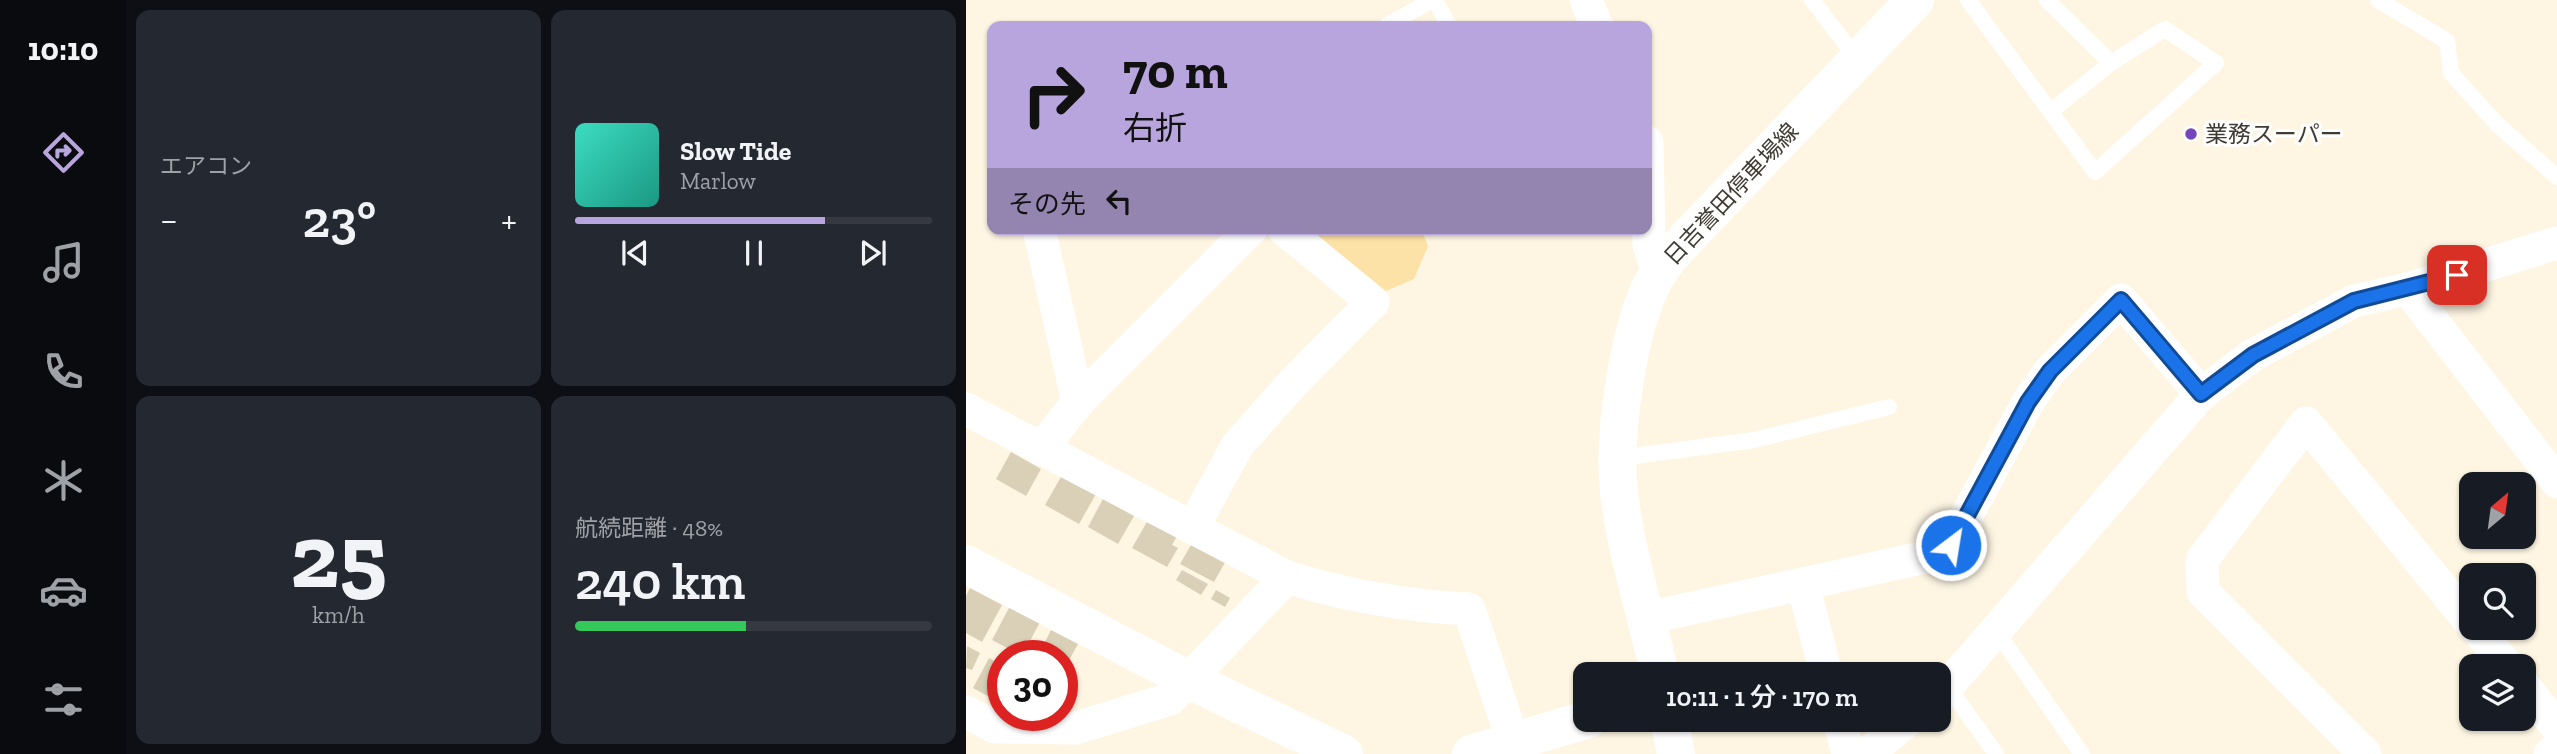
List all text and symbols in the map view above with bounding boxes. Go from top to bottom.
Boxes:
text: 10:10 [28,30,98,68]
text: 70 m [1123,42,1228,101]
icon: right [1008,49,1099,140]
text: 右折 [1123,109,1187,147]
street label: 日吉誉田停車場線 [1658,117,1804,271]
place label: 業務スーパー [2205,120,2343,148]
marker: 業務スーパー [2183,126,2199,142]
icon: directions [39,128,88,177]
text: Slow Tide [680,135,791,167]
text: エアコン [160,152,252,180]
text: Marlow [680,167,756,195]
icon: left [1100,182,1138,220]
text: 23° [302,188,376,250]
text: その先 [1008,188,1086,220]
text: − [160,197,178,243]
text: + [501,197,517,243]
icon: previous [616,234,654,272]
icon: pause [735,234,773,272]
icon: next [854,234,892,272]
icon: music [39,238,88,287]
pin [2427,245,2487,305]
icon: arrive [2438,256,2476,294]
icon: phone [39,347,88,396]
icon: climate [39,456,88,505]
north arrow [2459,472,2536,550]
map controls [2459,472,2536,731]
text: 25 [290,501,387,610]
position arrow [1914,508,1988,582]
text: 航続距離 · 48% [575,514,723,542]
text: 240 km [575,550,745,612]
button: search [2459,563,2536,640]
icon: car [39,566,88,615]
text: km/h [312,601,365,629]
speed limit sign: 30 [987,640,1078,731]
button: layers [2459,654,2536,731]
icon: filters [39,675,88,724]
text: 10:11 · 1 分 · 170 m [1666,681,1858,713]

